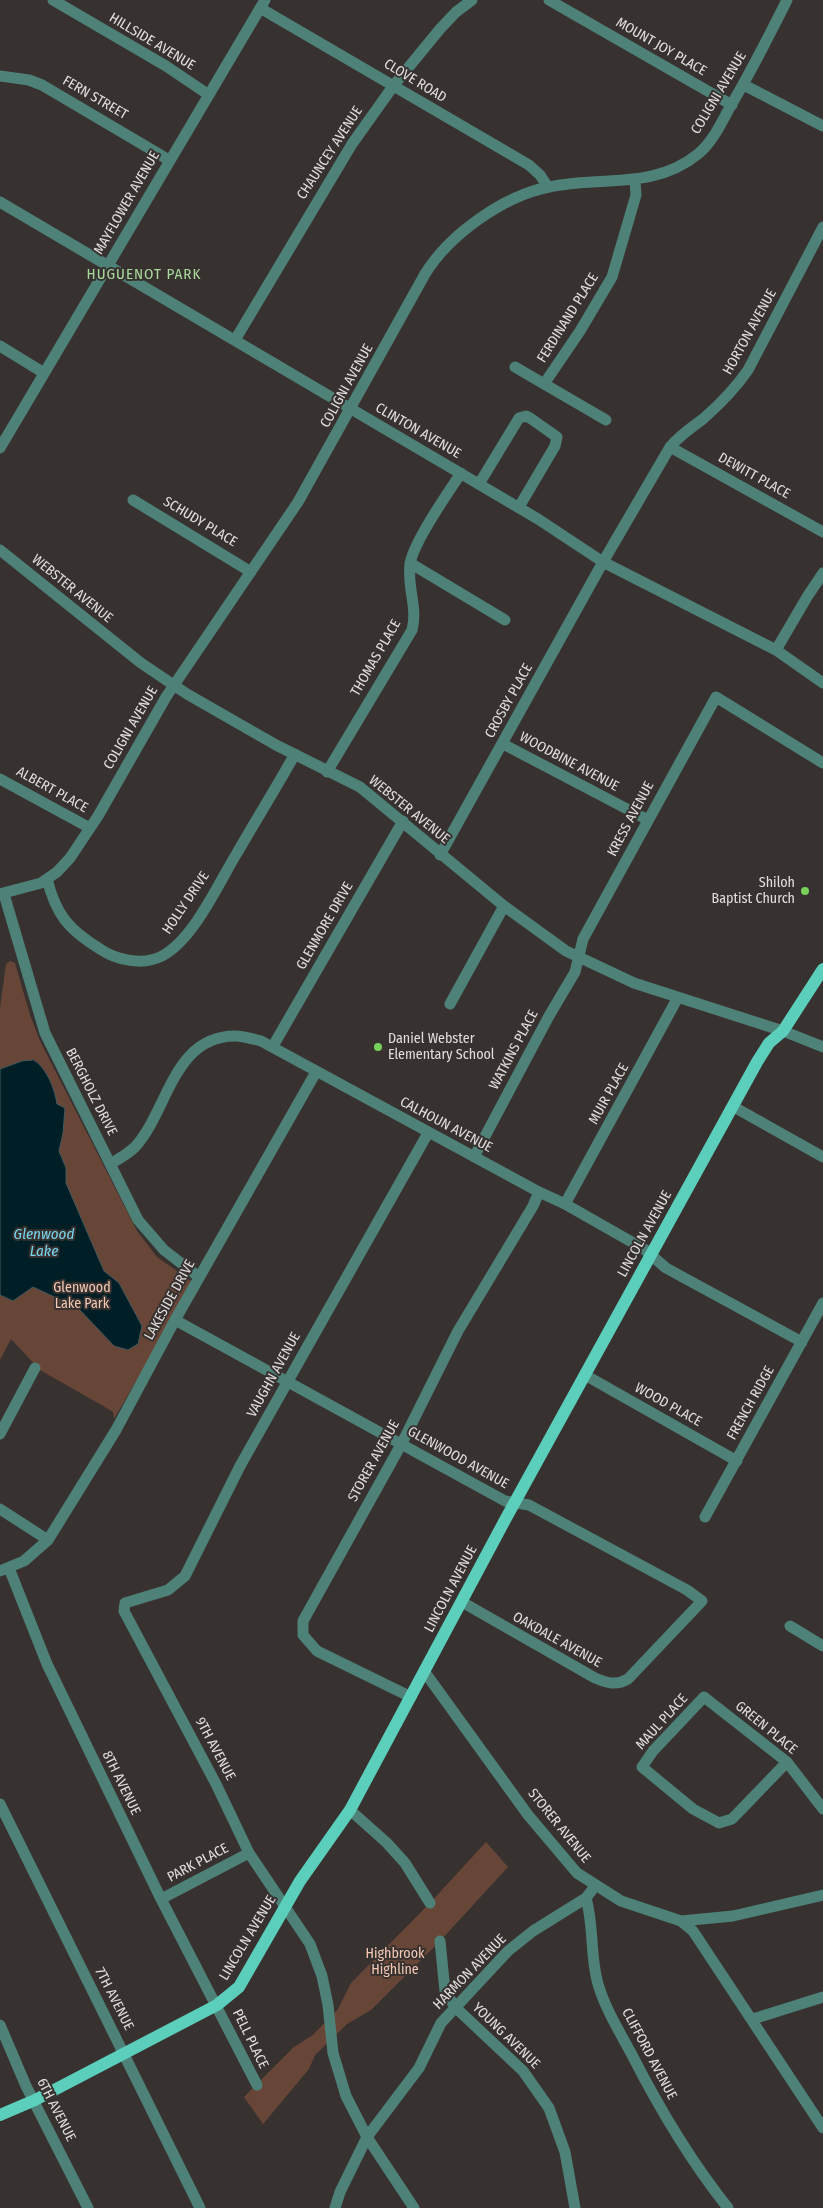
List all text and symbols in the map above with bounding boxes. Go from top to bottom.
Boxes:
street label: HILLSIDE AVENUE [106,10,198,74]
street label: MOUNT JOY PLACE [613,14,709,80]
street label: COLIGNI AVENUE [688,49,750,137]
street label: CLOVE ROAD [381,56,449,106]
street label: FERN STREET [59,73,131,123]
street label: CHAUNCEY AVENUE [294,103,366,203]
street label: MAYFLOWER AVENUE [91,148,163,258]
district label: HUGUENOT PARK [85,266,203,284]
street label: FERDINAND PLACE [534,270,602,366]
street label: HORTON AVENUE [720,286,780,378]
street label: COLIGNI AVENUE [317,341,377,431]
street label: CLINTON AVENUE [372,400,464,462]
street label: DEWITT PLACE [715,449,793,503]
street label: SCHUDY PLACE [160,493,240,551]
street label: WEBSTER AVENUE [28,551,116,627]
street label: THOMAS PLACE [347,617,405,699]
street label: CROSBY PLACE [482,661,536,741]
street label: COLIGNI AVENUE [100,683,162,773]
street label: WOODBINE AVENUE [516,729,622,795]
street label: ALBERT PLACE [13,763,91,817]
street label: WEBSTER AVENUE [365,772,453,848]
street label: KRESS AVENUE [604,779,658,859]
street label: HOLLY DRIVE [159,869,213,937]
place label: Shiloh Baptist Church [712,875,795,908]
street label: GLENMORE DRIVE [293,879,357,973]
marker: Shiloh Baptist Church [799,885,811,897]
street label: WATKINS PLACE [486,1007,542,1093]
place label: Daniel Webster Elementary School [388,1031,495,1064]
marker: Daniel Webster Elementary School [372,1041,384,1053]
street label: BERGHOLZ DRIVE [62,1045,120,1139]
street label: MUIR PLACE [585,1061,633,1127]
street label: CALHOUN AVENUE [397,1094,495,1156]
street label: LINCOLN AVENUE [614,1188,676,1280]
water label: Glenwood Lake [14,1226,74,1261]
street label: LAKESIDE DRIVE [141,1257,199,1343]
park label: Glenwood Lake Park [53,1280,111,1312]
street label: VAUGHN AVENUE [244,1329,304,1421]
street label: FRENCH RIDGE [724,1363,778,1443]
street label: WOOD PLACE [632,1380,704,1430]
street label: STORER AVENUE [345,1417,403,1505]
street label: GLENWOOD AVENUE [405,1423,511,1493]
street label: LINCOLN AVENUE [421,1543,481,1635]
street label: OAKDALE AVENUE [510,1609,604,1671]
street label: MAUL PLACE [633,1691,691,1753]
street label: GREEN PLACE [732,1698,800,1758]
street label: 9TH AVENUE [191,1715,239,1783]
street label: 8TH AVENUE [98,1748,144,1818]
street label: STORER AVENUE [524,1785,594,1867]
street label: PARK PLACE [165,1840,231,1886]
street label: LINCOLN AVENUE [216,1892,280,1984]
street label: HARMON AVENUE [430,1931,510,2013]
park label: Highbrook Highline [365,1946,425,1978]
street label: 7TH AVENUE [91,1965,137,2033]
street label: YOUNG AVENUE [469,2000,543,2072]
street label: CLIFFORD AVENUE [618,2005,680,2103]
street label: PELL PLACE [228,2007,272,2071]
street label: 6TH AVENUE [33,2076,79,2144]

